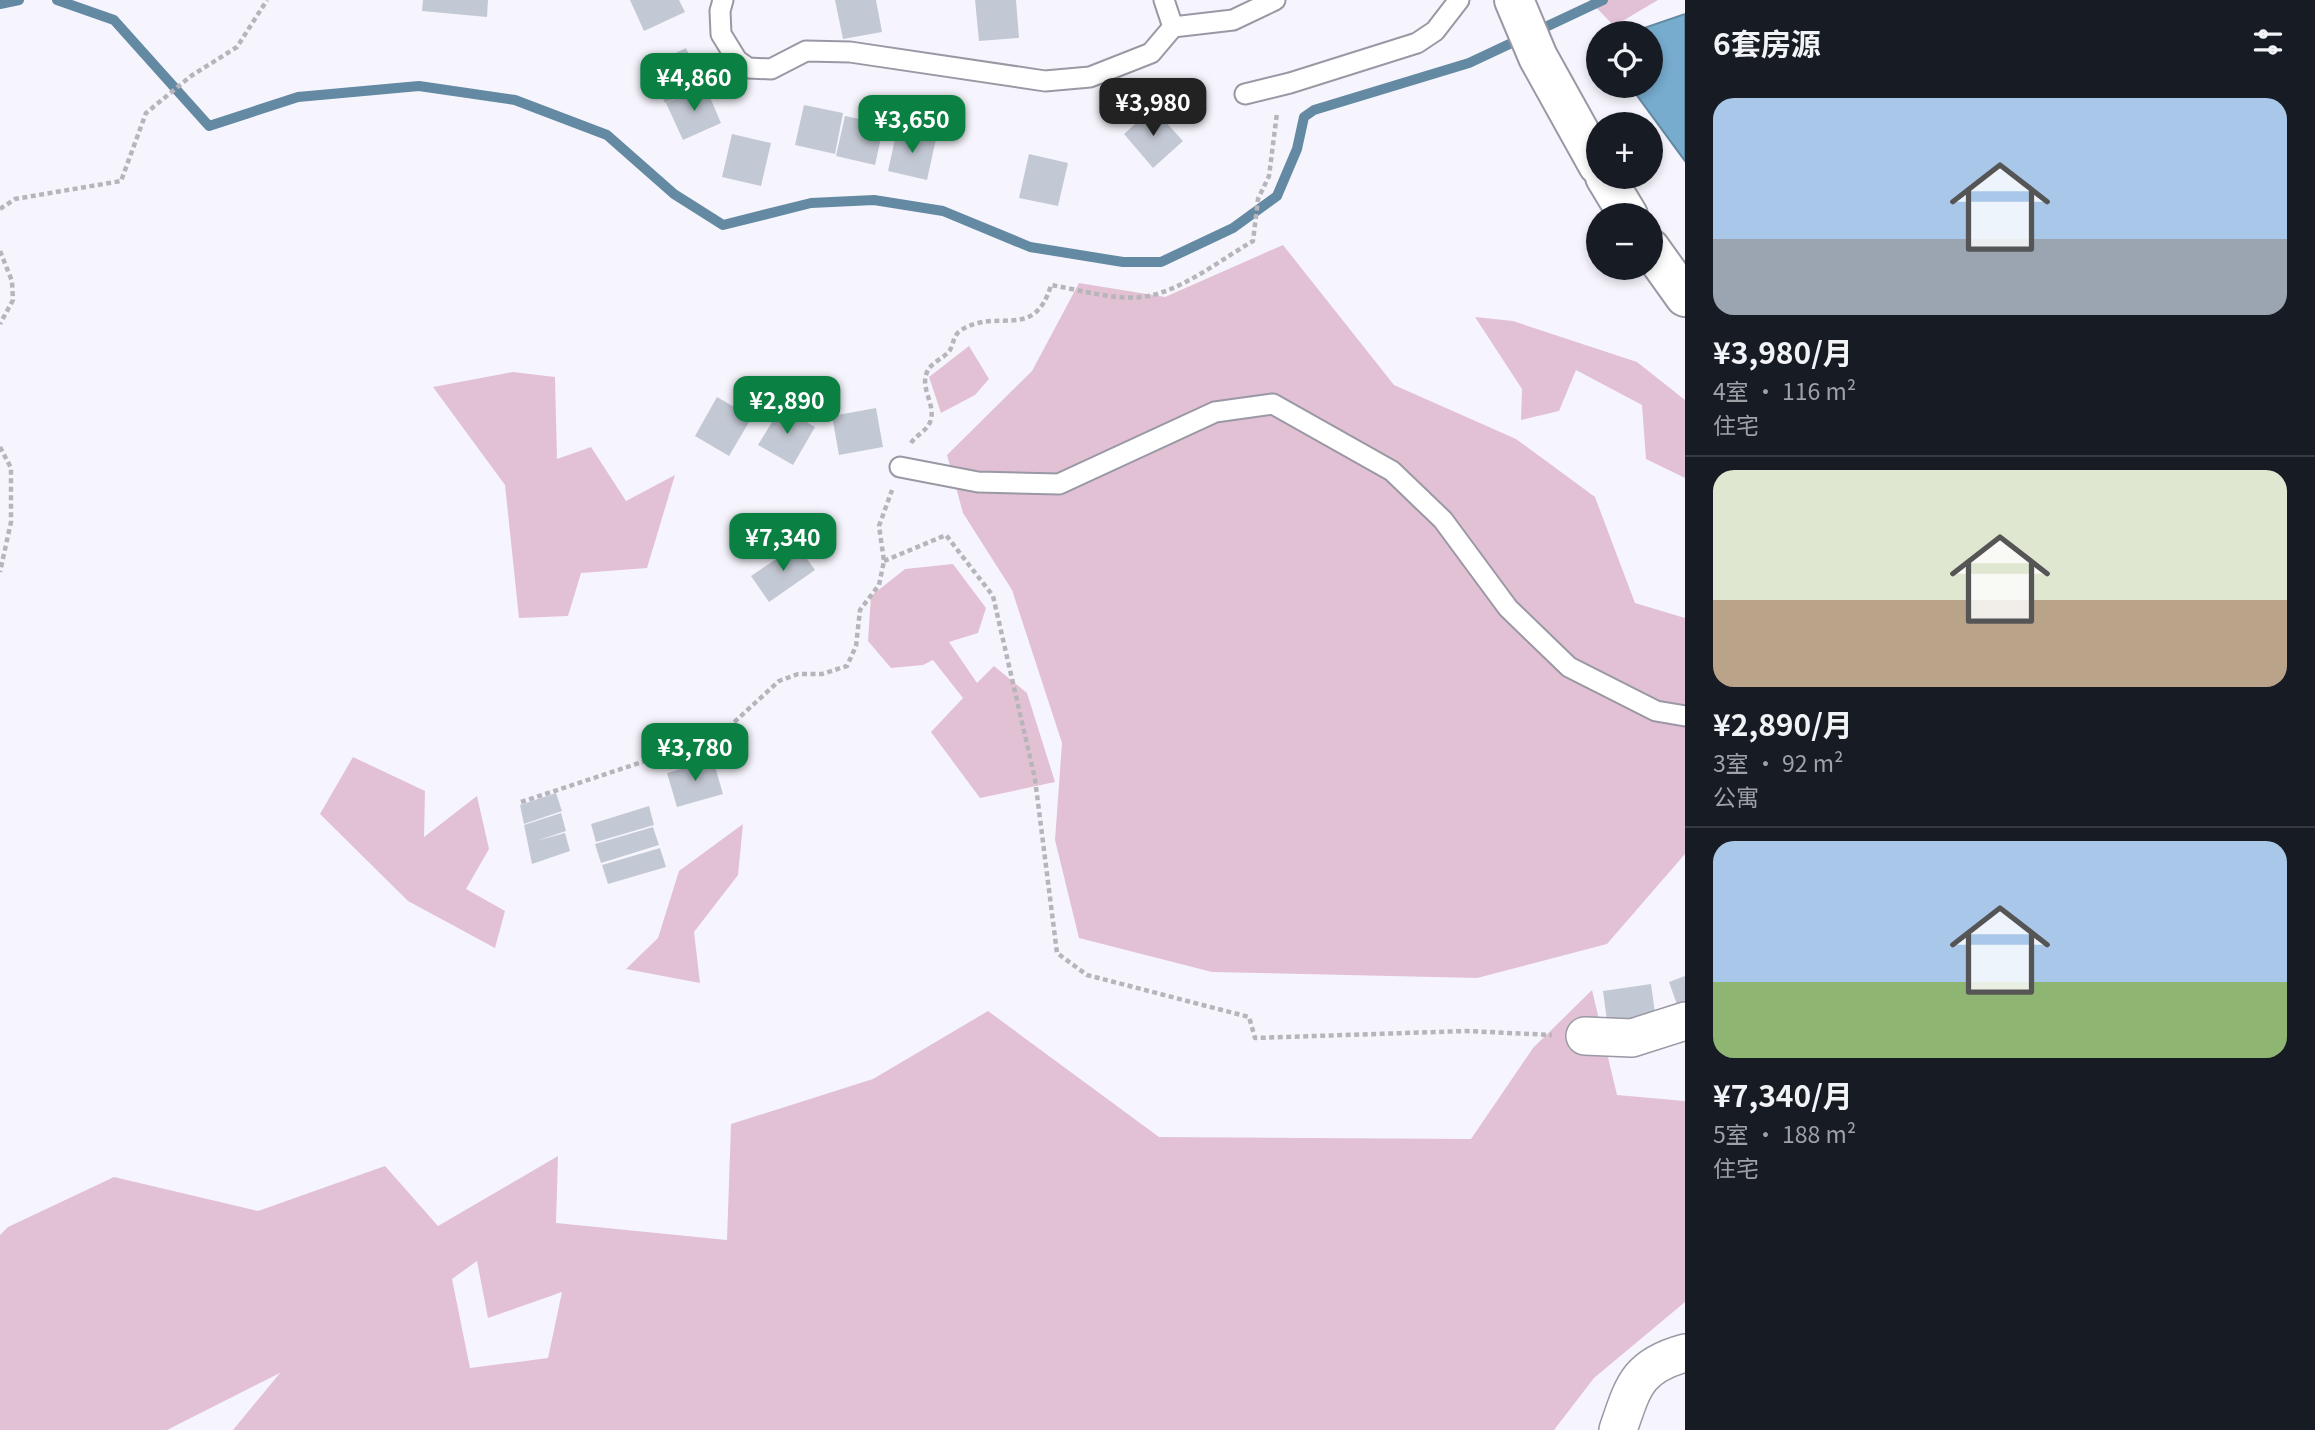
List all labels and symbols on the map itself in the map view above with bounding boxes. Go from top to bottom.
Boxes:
pin: ¥4,860 [637,54,751,113]
pin: ¥3,980 [1096,78,1210,138]
pin: ¥3,650 [855,96,969,155]
pin: ¥2,890 [730,376,844,436]
pin: ¥7,340 [726,514,840,573]
pin: ¥3,780 [638,724,752,783]

